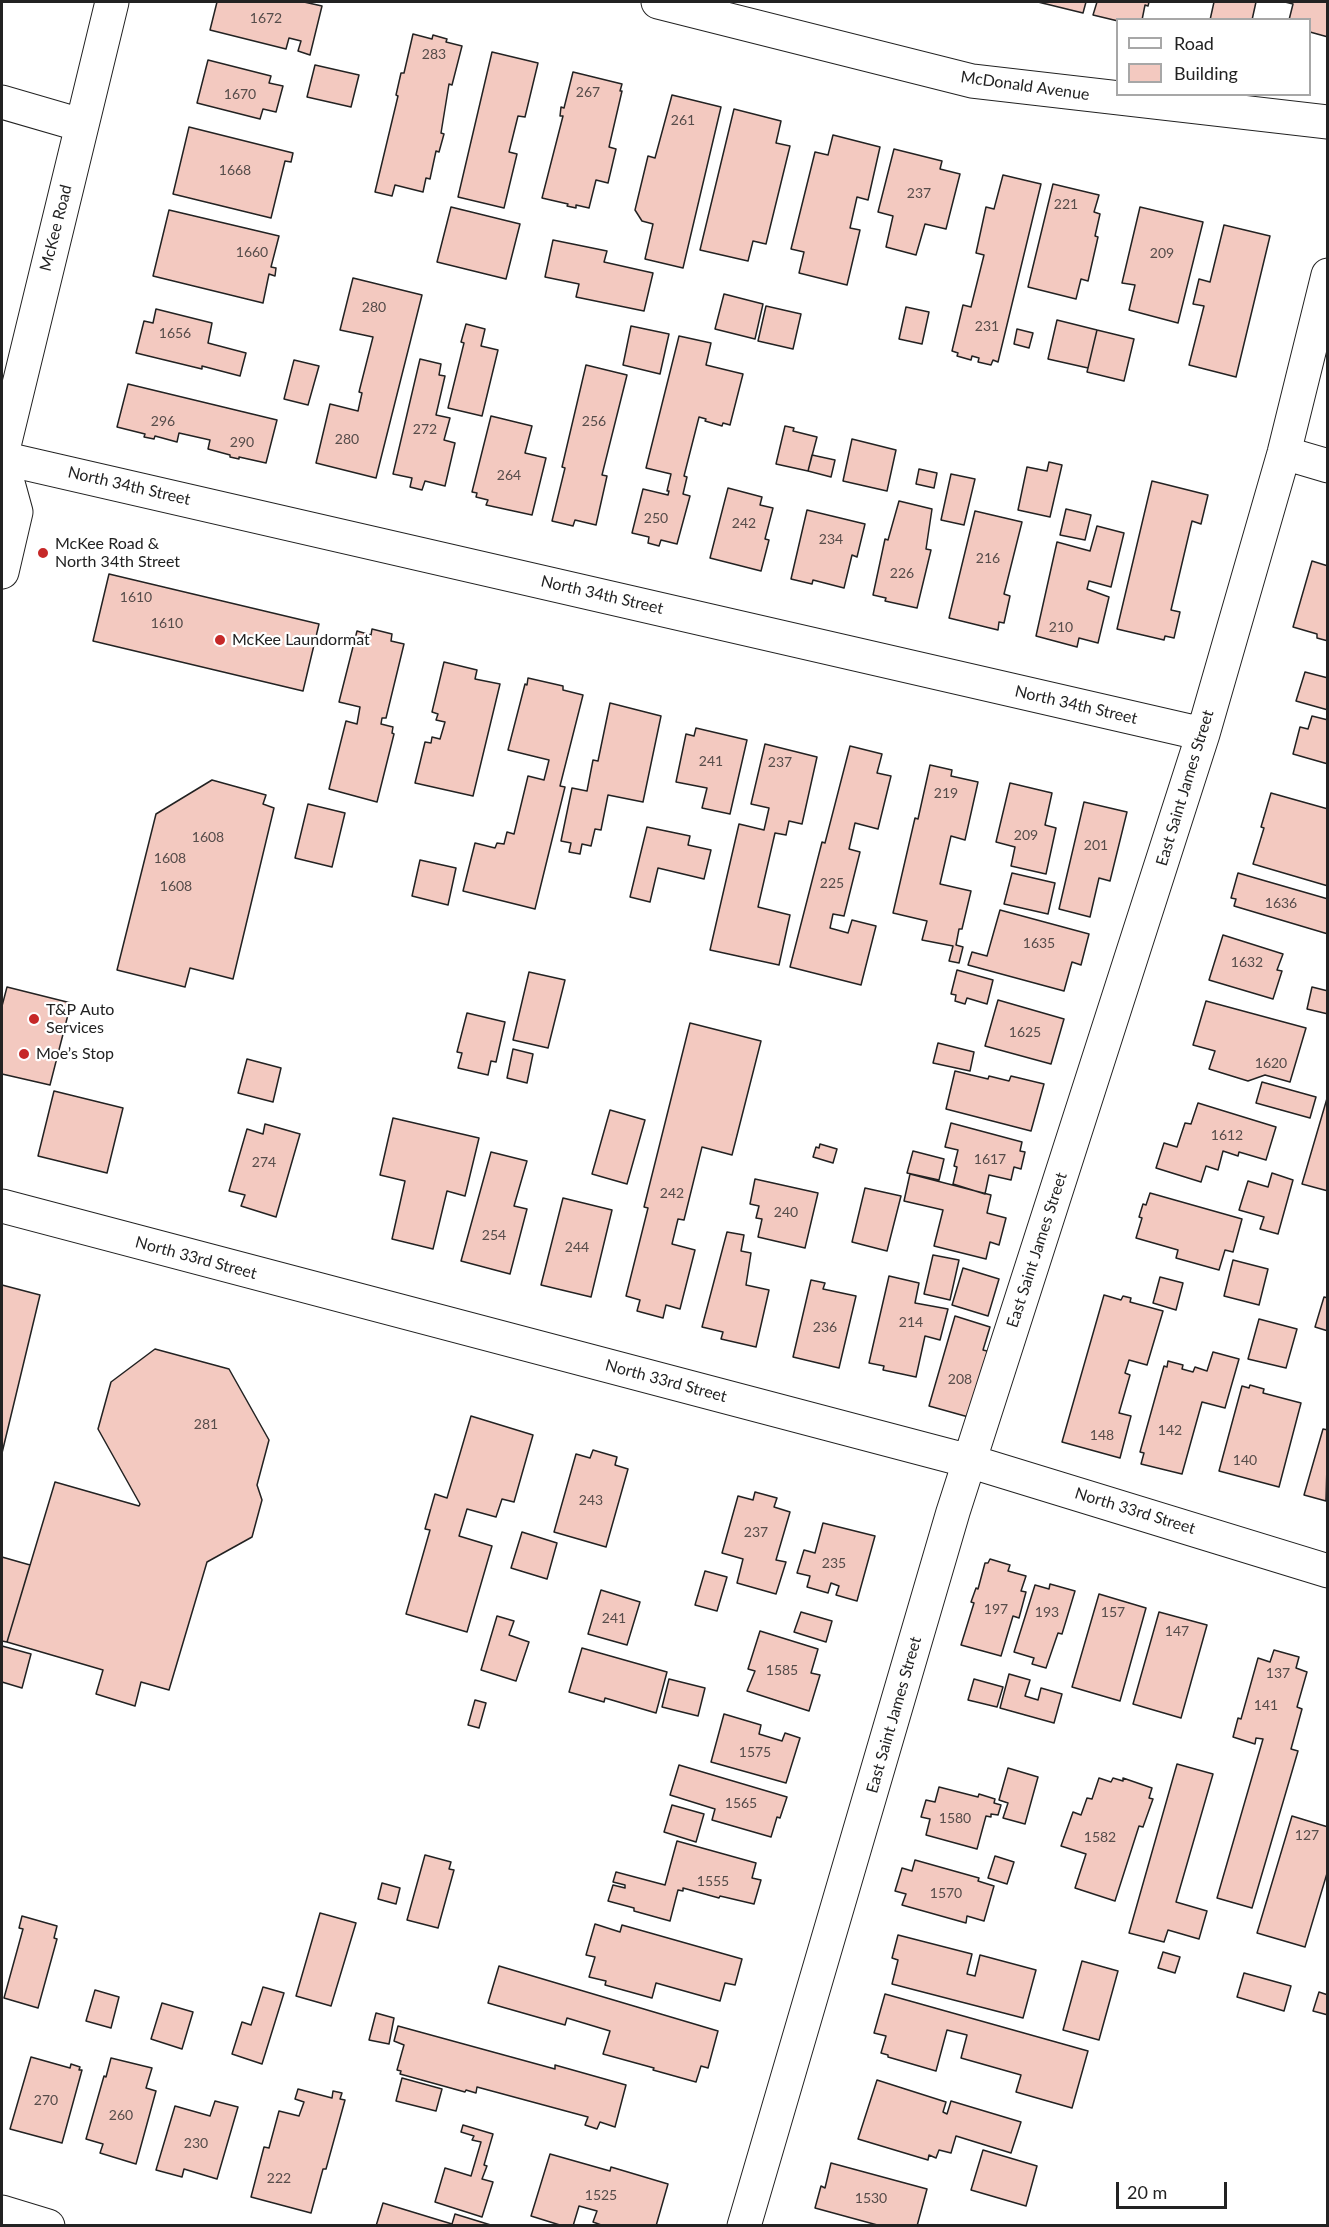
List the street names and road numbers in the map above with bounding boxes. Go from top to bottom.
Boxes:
street label: McDonald Avenue [959,67,1091,105]
street label: McKee Road [36,183,76,273]
street label: North 34th Street [66,463,192,509]
street label: North 34th Street [539,572,665,618]
street label: North 34th Street [1013,682,1139,728]
street label: East Saint James Street [1152,708,1218,868]
street label: East Saint James Street [1003,1170,1071,1330]
street label: North 33rd Street [133,1233,259,1283]
street label: North 33rd Street [603,1356,729,1406]
street label: North 33rd Street [1072,1484,1198,1538]
street label: East Saint James Street [862,1634,926,1796]

